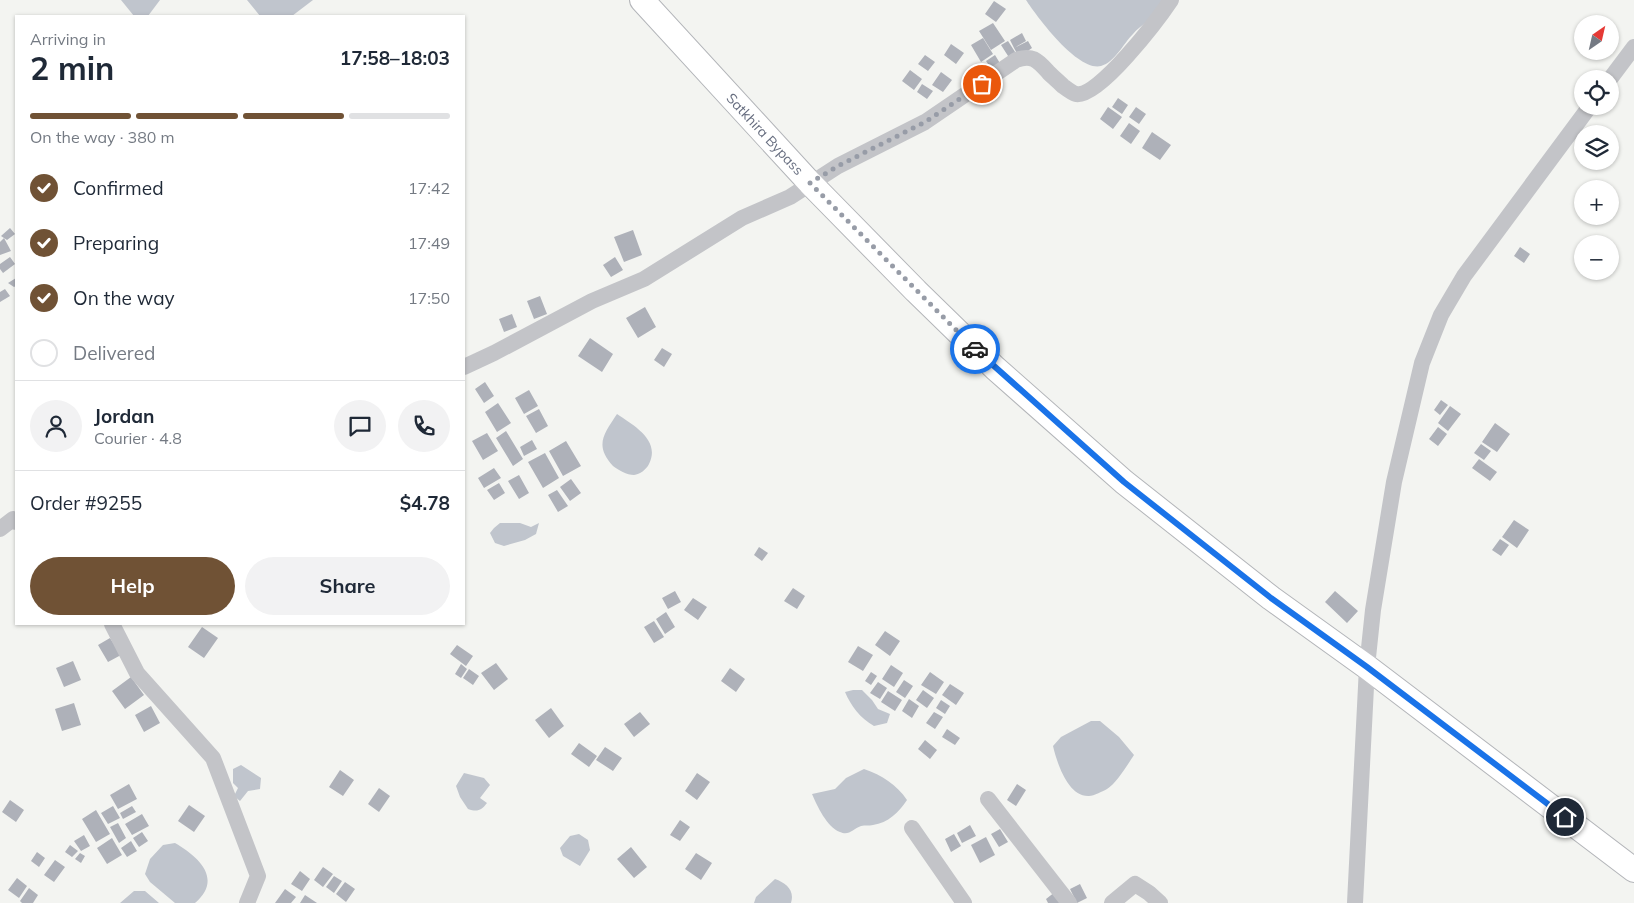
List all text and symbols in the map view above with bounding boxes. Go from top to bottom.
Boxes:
north arrow [1574,15,1619,60]
map controls [1574,15,1619,280]
text: Arriving in [30,29,106,49]
text: 17:58–18:03 [340,46,450,70]
text: 2 min [30,48,114,88]
pin [961,63,1003,105]
icon: bag [968,70,996,98]
button: locate [1574,70,1619,115]
street label: Satkhira Bypass [722,89,808,179]
button: layers [1574,125,1619,170]
text: On the way · 380 m [30,127,175,147]
icon: check [30,174,58,202]
text: Confirmed [73,176,164,200]
text: 17:42 [408,178,450,198]
button: + [1574,180,1619,225]
icon: check [30,229,58,257]
text: Preparing [73,231,159,255]
text: 17:49 [408,233,450,253]
button: − [1574,235,1619,280]
icon: check [30,284,58,312]
text: On the way [73,286,175,310]
text: 17:50 [408,288,450,308]
courier [950,324,1000,374]
icon: car [961,335,989,363]
text: Delivered [73,341,155,365]
button: person [30,400,82,452]
button: chat [334,400,386,452]
button: phone [398,400,450,452]
text: Jordan [94,404,154,428]
text: Courier · 4.8 [94,428,182,448]
text: Order #9255 [30,491,142,515]
text: $4.78 [400,491,450,515]
button: Help [30,557,235,615]
button: Share [245,557,450,615]
pin [1544,796,1586,838]
icon: home [1551,803,1579,831]

